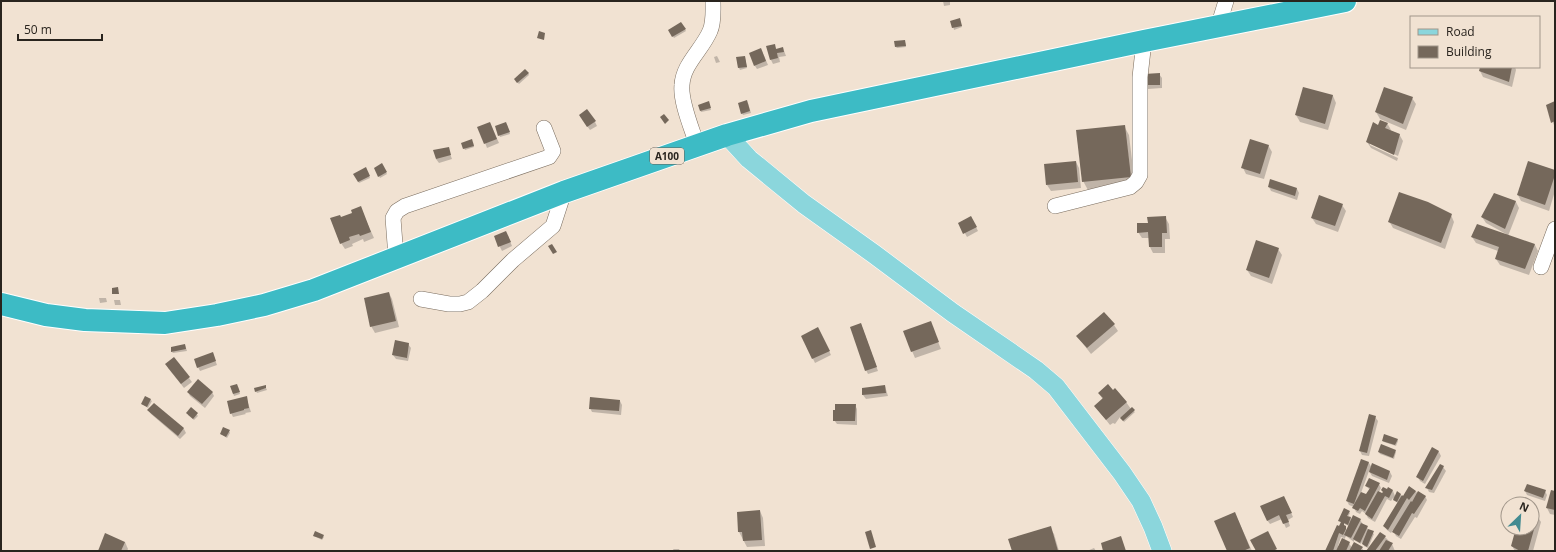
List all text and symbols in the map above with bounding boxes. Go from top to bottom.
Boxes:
scale bar [18,16,102,42]
legend [1410,16,1540,68]
text: 50 m [24,21,52,38]
text: Road [1446,23,1475,40]
text: Building [1446,43,1492,60]
road number: A100 [650,148,684,164]
north arrow [1500,496,1540,536]
text: N [1517,498,1532,515]

